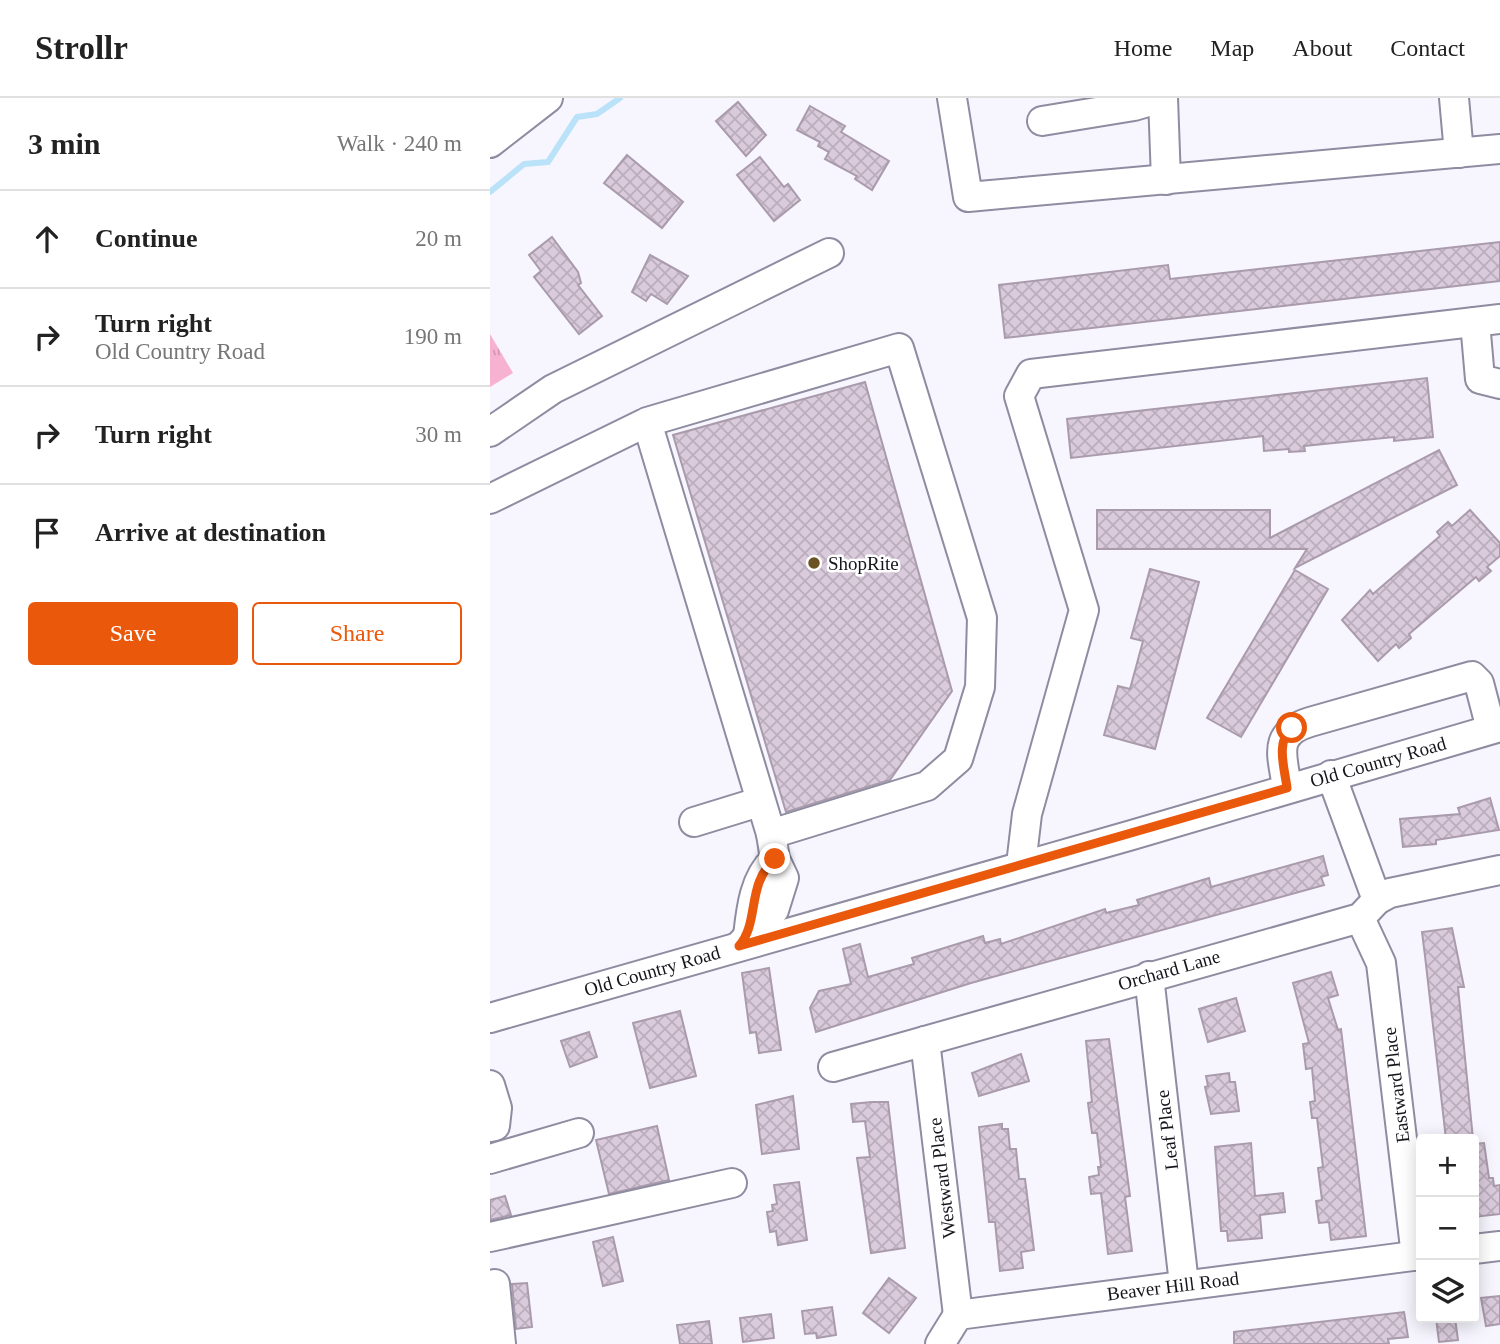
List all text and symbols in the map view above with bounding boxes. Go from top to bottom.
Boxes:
text: Strollr [35,30,128,66]
text: Home [1114,35,1172,61]
text: Map [1210,35,1254,61]
text: About [1292,35,1352,61]
text: Contact [1390,35,1465,61]
text: 3 min [28,127,101,160]
text: Walk · 240 m [337,131,462,156]
icon: ahead [28,220,66,258]
text: Continue [95,224,198,253]
text: 20 m [415,226,462,251]
text: Turn right [95,309,212,338]
icon: right [28,318,66,356]
text: 190 m [404,324,462,349]
text: Old Country Road [95,339,265,364]
icon: right [28,416,66,454]
text: Turn right [95,420,212,449]
text: 30 m [415,422,462,447]
icon: arrive [28,514,66,552]
text: Arrive at destination [95,518,326,547]
place label: ShopRite [828,553,899,574]
marker: ShopRite [806,555,822,571]
button: Save [28,602,238,665]
button: Share [252,602,462,665]
route start [1276,712,1307,743]
street label: Old Country Road [1308,732,1449,791]
route end [759,843,790,874]
street label: Old Country Road [582,941,723,1000]
street label: Orchard Lane [1116,945,1222,995]
street label: Eastward Place [1378,1026,1414,1144]
street label: Leaf Place [1152,1089,1182,1171]
street label: Westward Place [924,1116,960,1240]
map controls [1416,1134,1479,1323]
button: + [1416,1134,1479,1197]
button: − [1416,1197,1479,1260]
button: layers [1416,1260,1479,1323]
street label: Beaver Hill Road [1106,1267,1241,1305]

